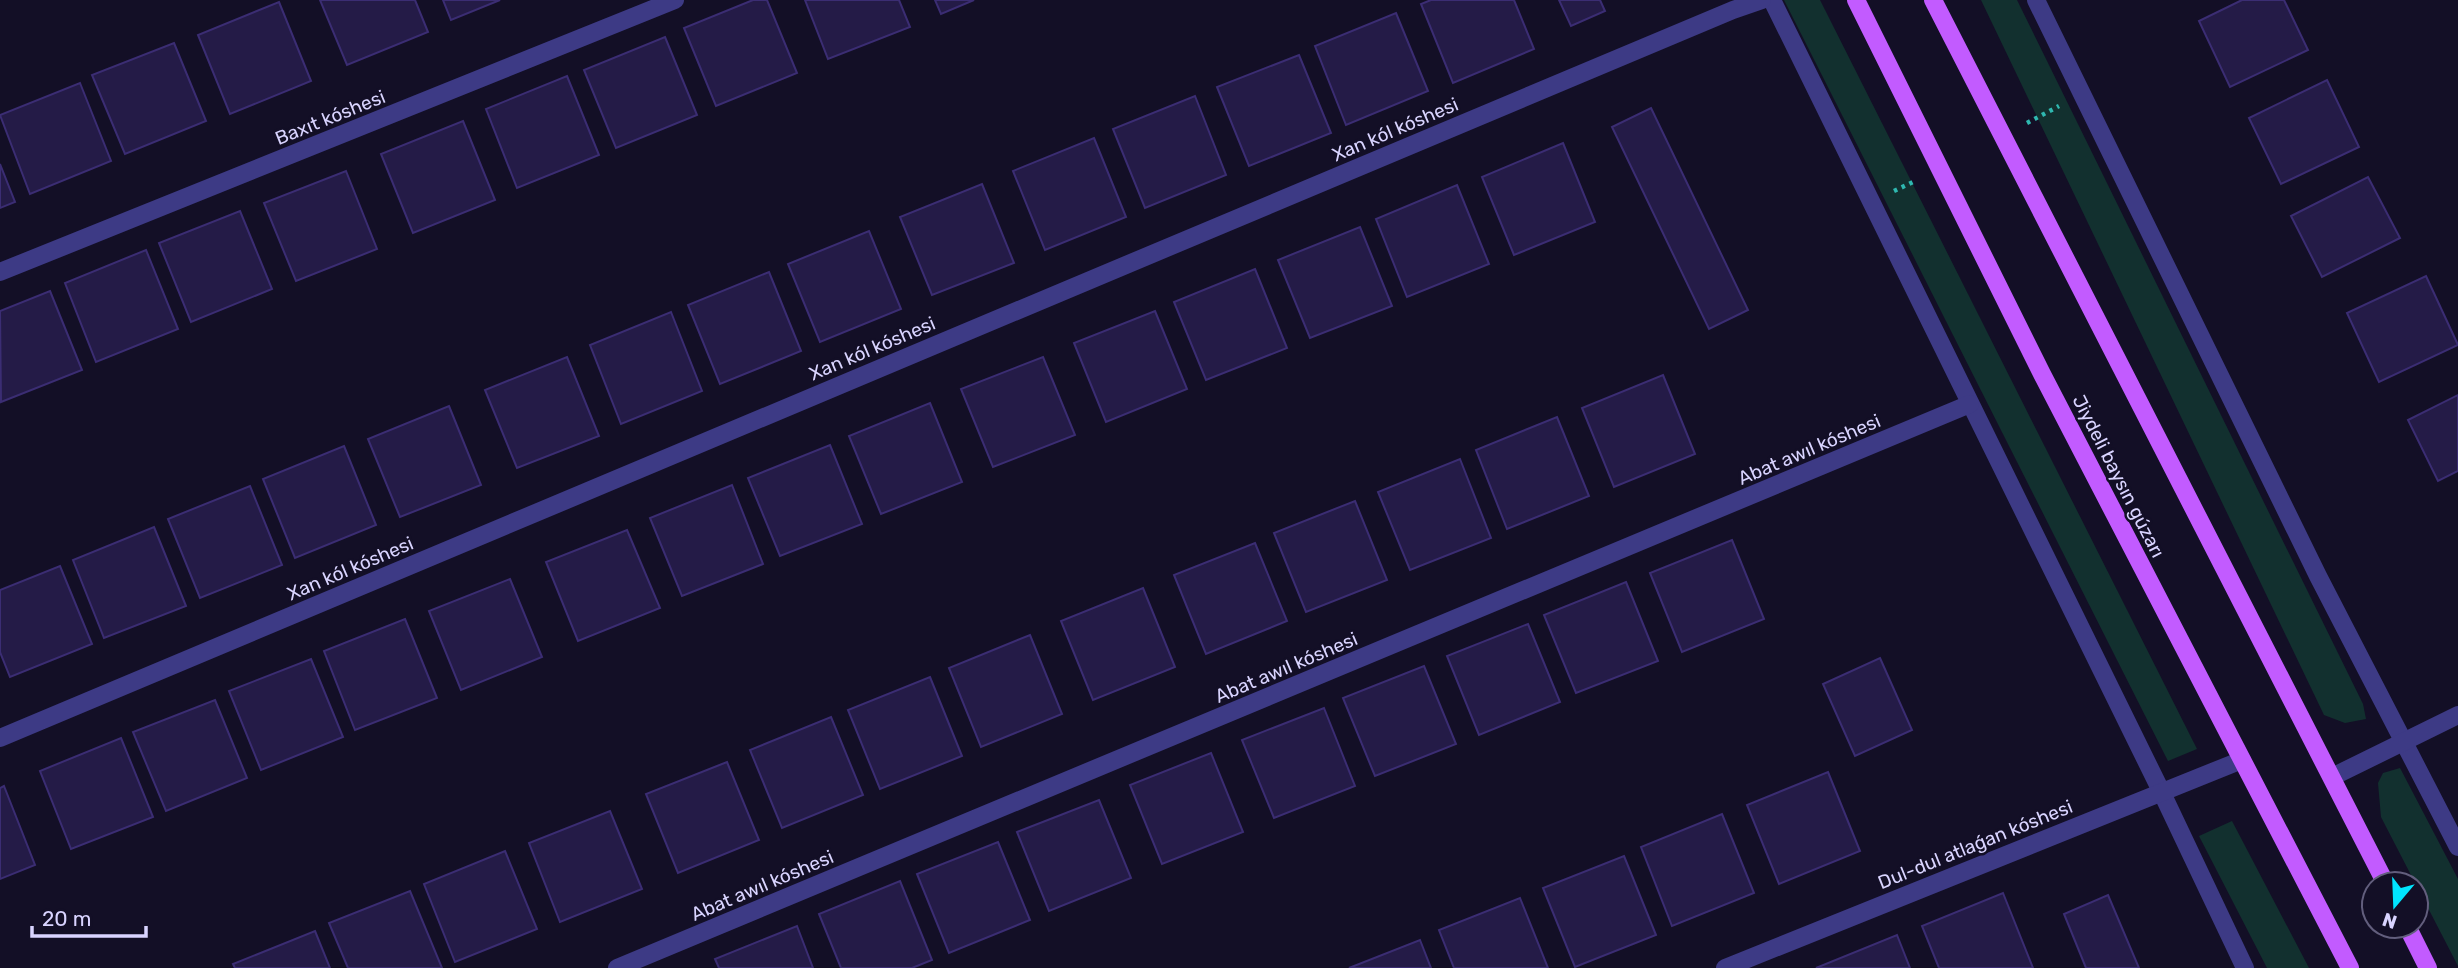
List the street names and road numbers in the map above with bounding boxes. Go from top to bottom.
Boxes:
street label: Baxıt kóshesi [272,85,389,150]
street label: Xan kól kóshesi [1329,93,1462,166]
street label: Xan kól kóshesi [806,312,939,385]
street label: Jiydeli baysın gúzarı [2068,391,2170,561]
street label: Abat awıl kóshesi [1735,409,1884,490]
street label: Xan kól kóshesi [284,532,417,605]
street label: Abat awıl kóshesi [1212,627,1361,708]
street label: Dul-dul atlaǵan kóshesi [1875,795,2076,894]
street label: Abat awıl kóshesi [688,845,837,926]

